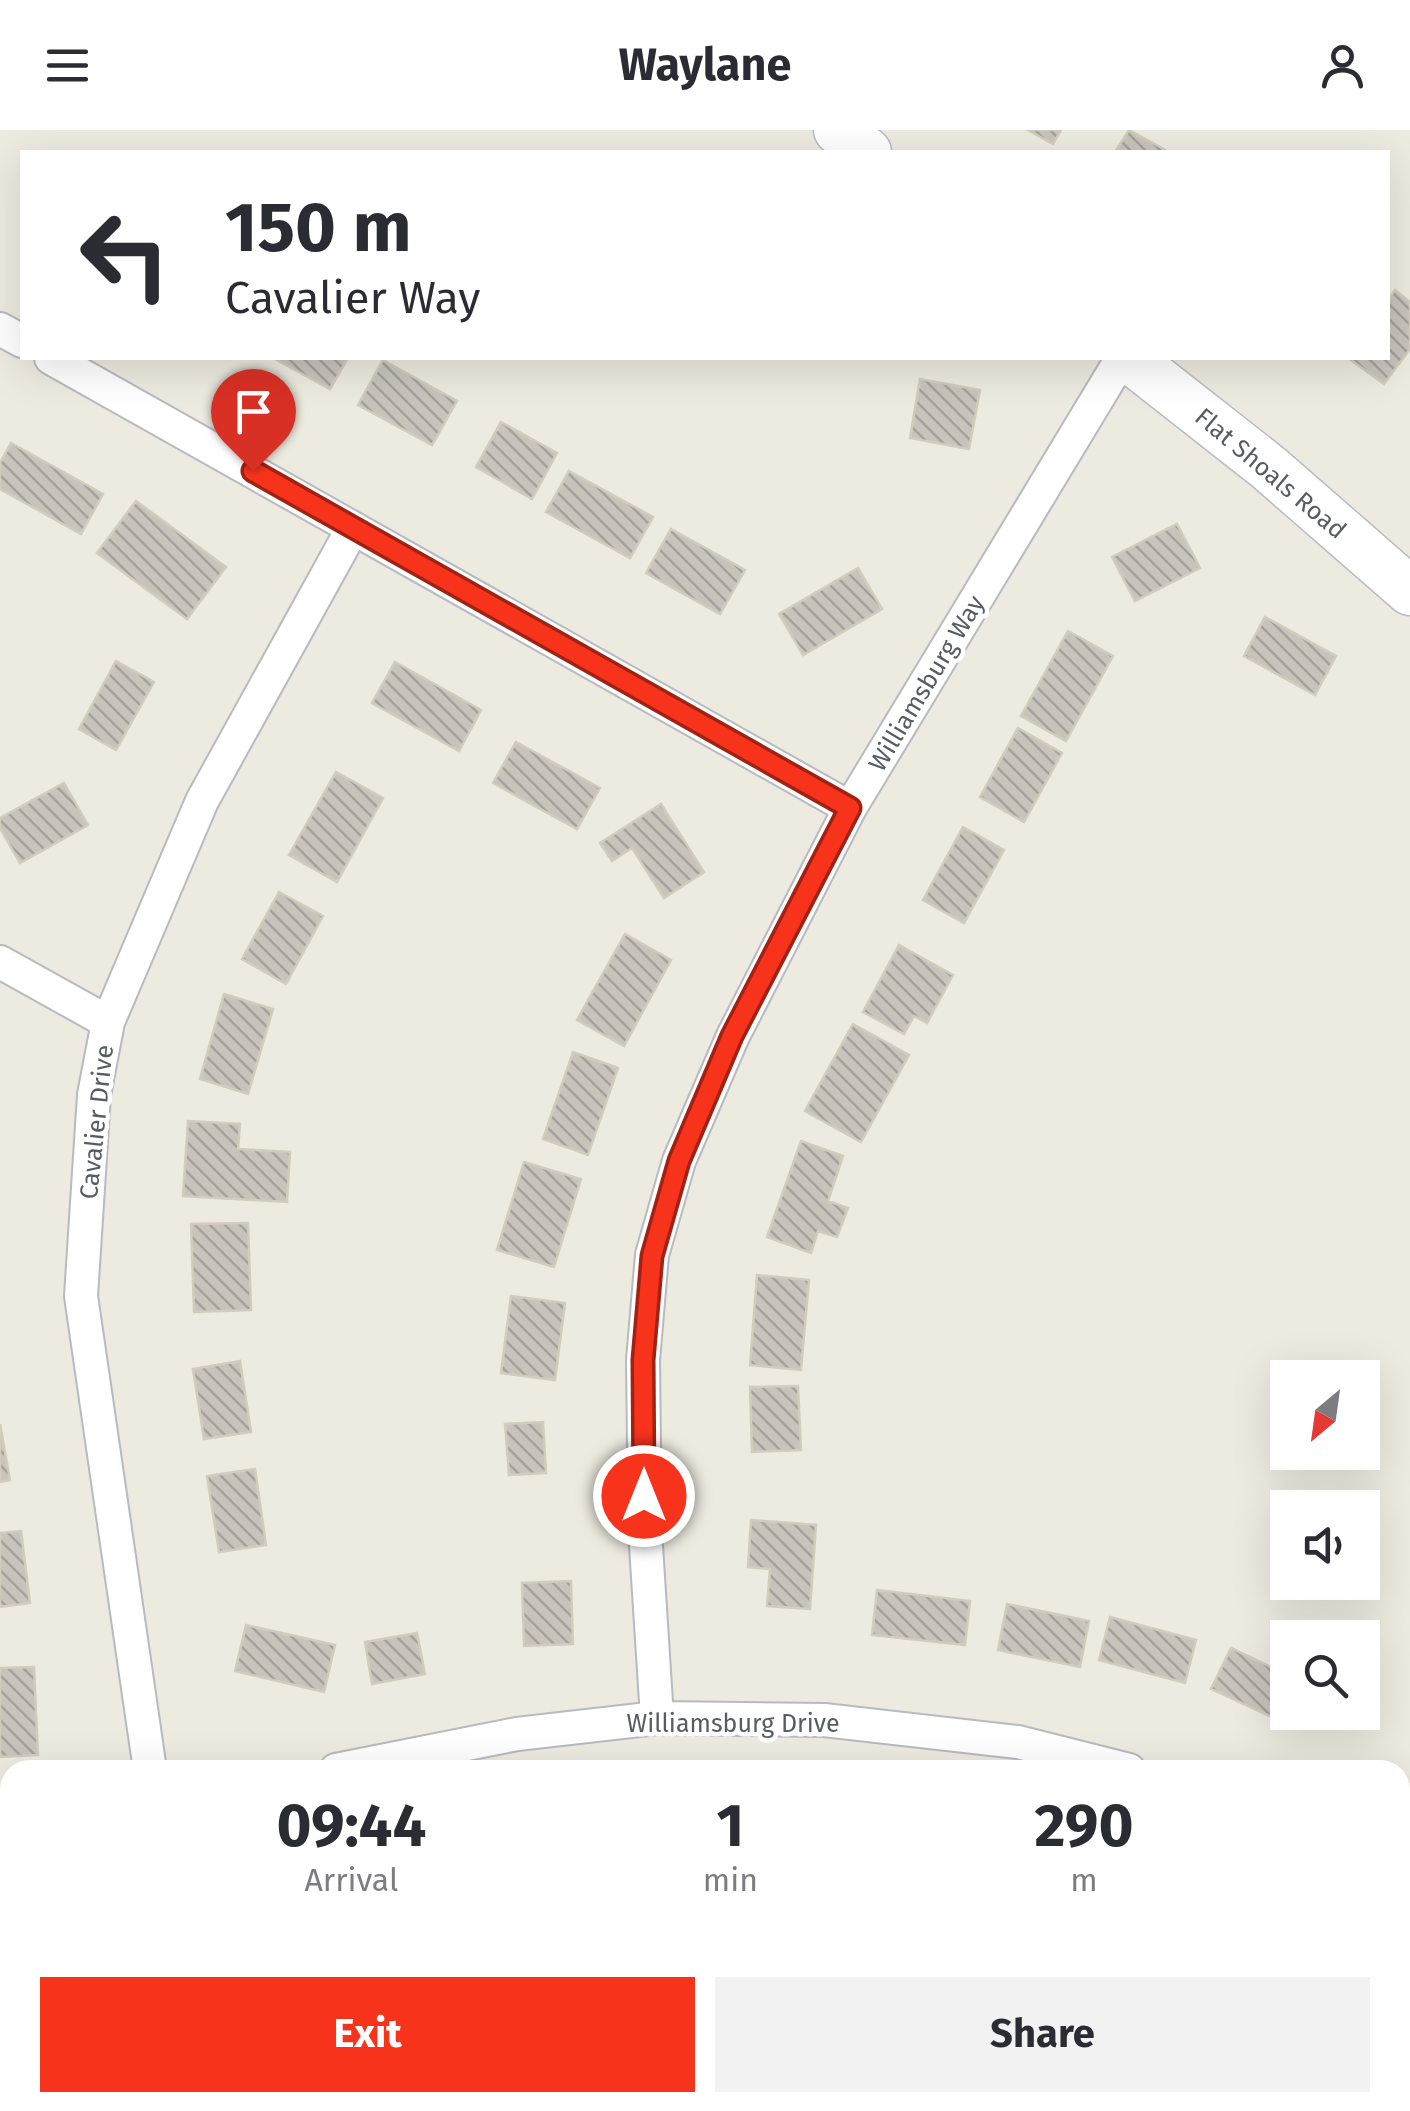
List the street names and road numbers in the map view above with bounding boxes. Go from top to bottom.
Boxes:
street label: Flat Shoals Road [1189,402,1352,546]
street label: Williamsburg Way [863,590,992,777]
street label: Cavalier Drive [74,1043,120,1201]
street label: Williamsburg Drive [626,1709,840,1739]

